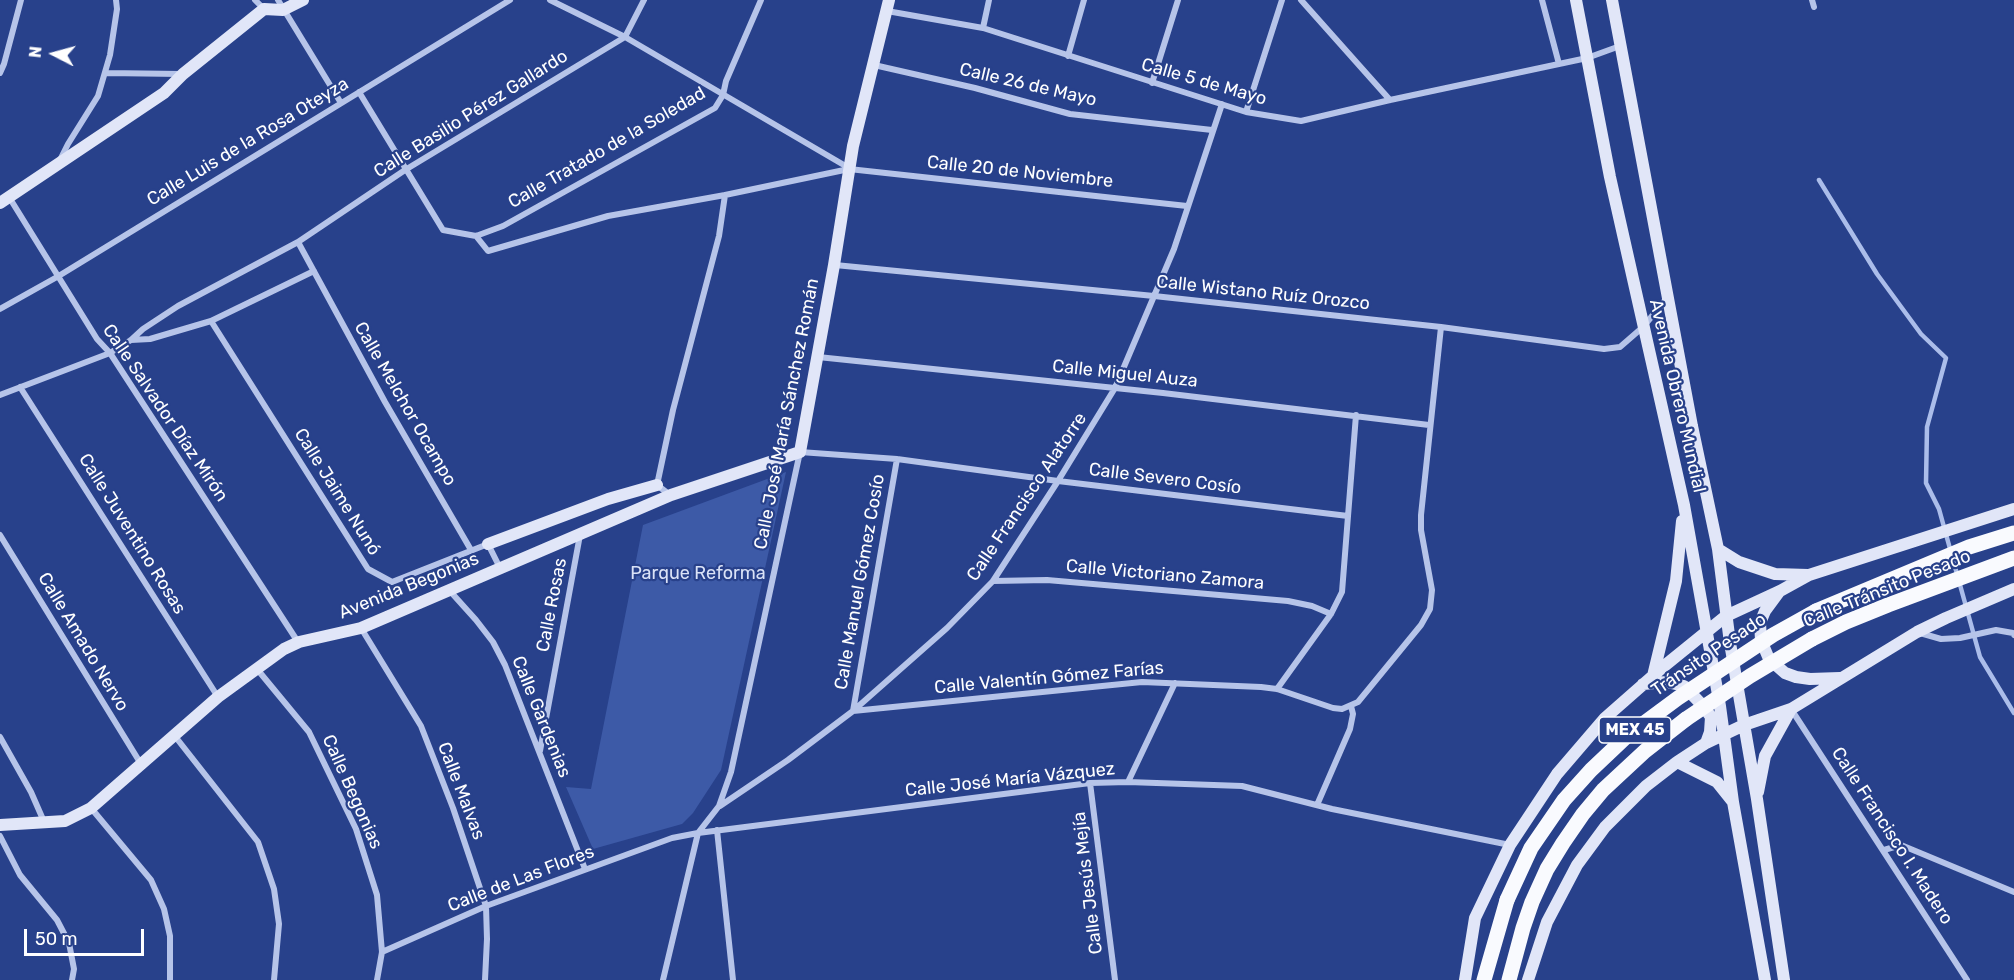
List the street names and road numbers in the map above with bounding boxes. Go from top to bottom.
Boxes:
street label: Calle Basilio Pérez Gallardo [370,45,572,183]
street label: Calle 5 de Mayo [1139,54,1269,110]
street label: Calle 26 de Mayo [957,59,1099,111]
street label: Calle Luis de la Rosa Oteyza [143,73,353,211]
street label: Calle Tratado de la Soledad [504,83,710,213]
street label: Calle 20 de Noviembre [926,151,1114,193]
street label: Calle Wistano Ruíz Orozco [1155,271,1371,315]
street label: Calle José María Sánchez Román [750,277,824,551]
street label: Avenida Obrero Mundial [1644,297,1710,495]
street label: Calle Melchor Ocampo [349,318,461,490]
street label: Calle Salvador Díaz Mirón [98,320,232,506]
street label: Calle Miguel Auza [1051,356,1199,392]
street label: Calle Francisco Alatorre [963,409,1091,585]
street label: Calle Jaime Nunó [289,424,385,560]
street label: Calle Juventino Rosas [74,450,190,618]
street label: Calle Severo Cosío [1088,459,1242,499]
street label: Calle Manuel Gómez Cosío [830,473,890,691]
street label: Calle Tránsito Pesado [1800,546,1974,632]
street label: Avenida Begonias [336,548,482,624]
street label: Calle Rosas [532,556,572,654]
street label: Calle Victoriano Zamora [1065,556,1265,594]
street label: Calle Amado Nervo [33,569,133,715]
street label: Tránsito Pesado [1648,609,1770,701]
street label: Calle Gardenias [507,653,575,781]
street label: Calle Valentín Gómez Farías [933,657,1165,699]
road number: MEX 45 [1599,717,1671,743]
street label: Calle Begonias [317,732,387,852]
street label: Calle Malvas [433,739,489,843]
street label: Calle Francisco I. Madero [1827,743,1957,929]
street label: Calle José María Vázquez [904,758,1116,802]
street label: Calle Jesús Mejía [1069,810,1107,956]
street label: Calle de Las Flores [445,841,597,917]

